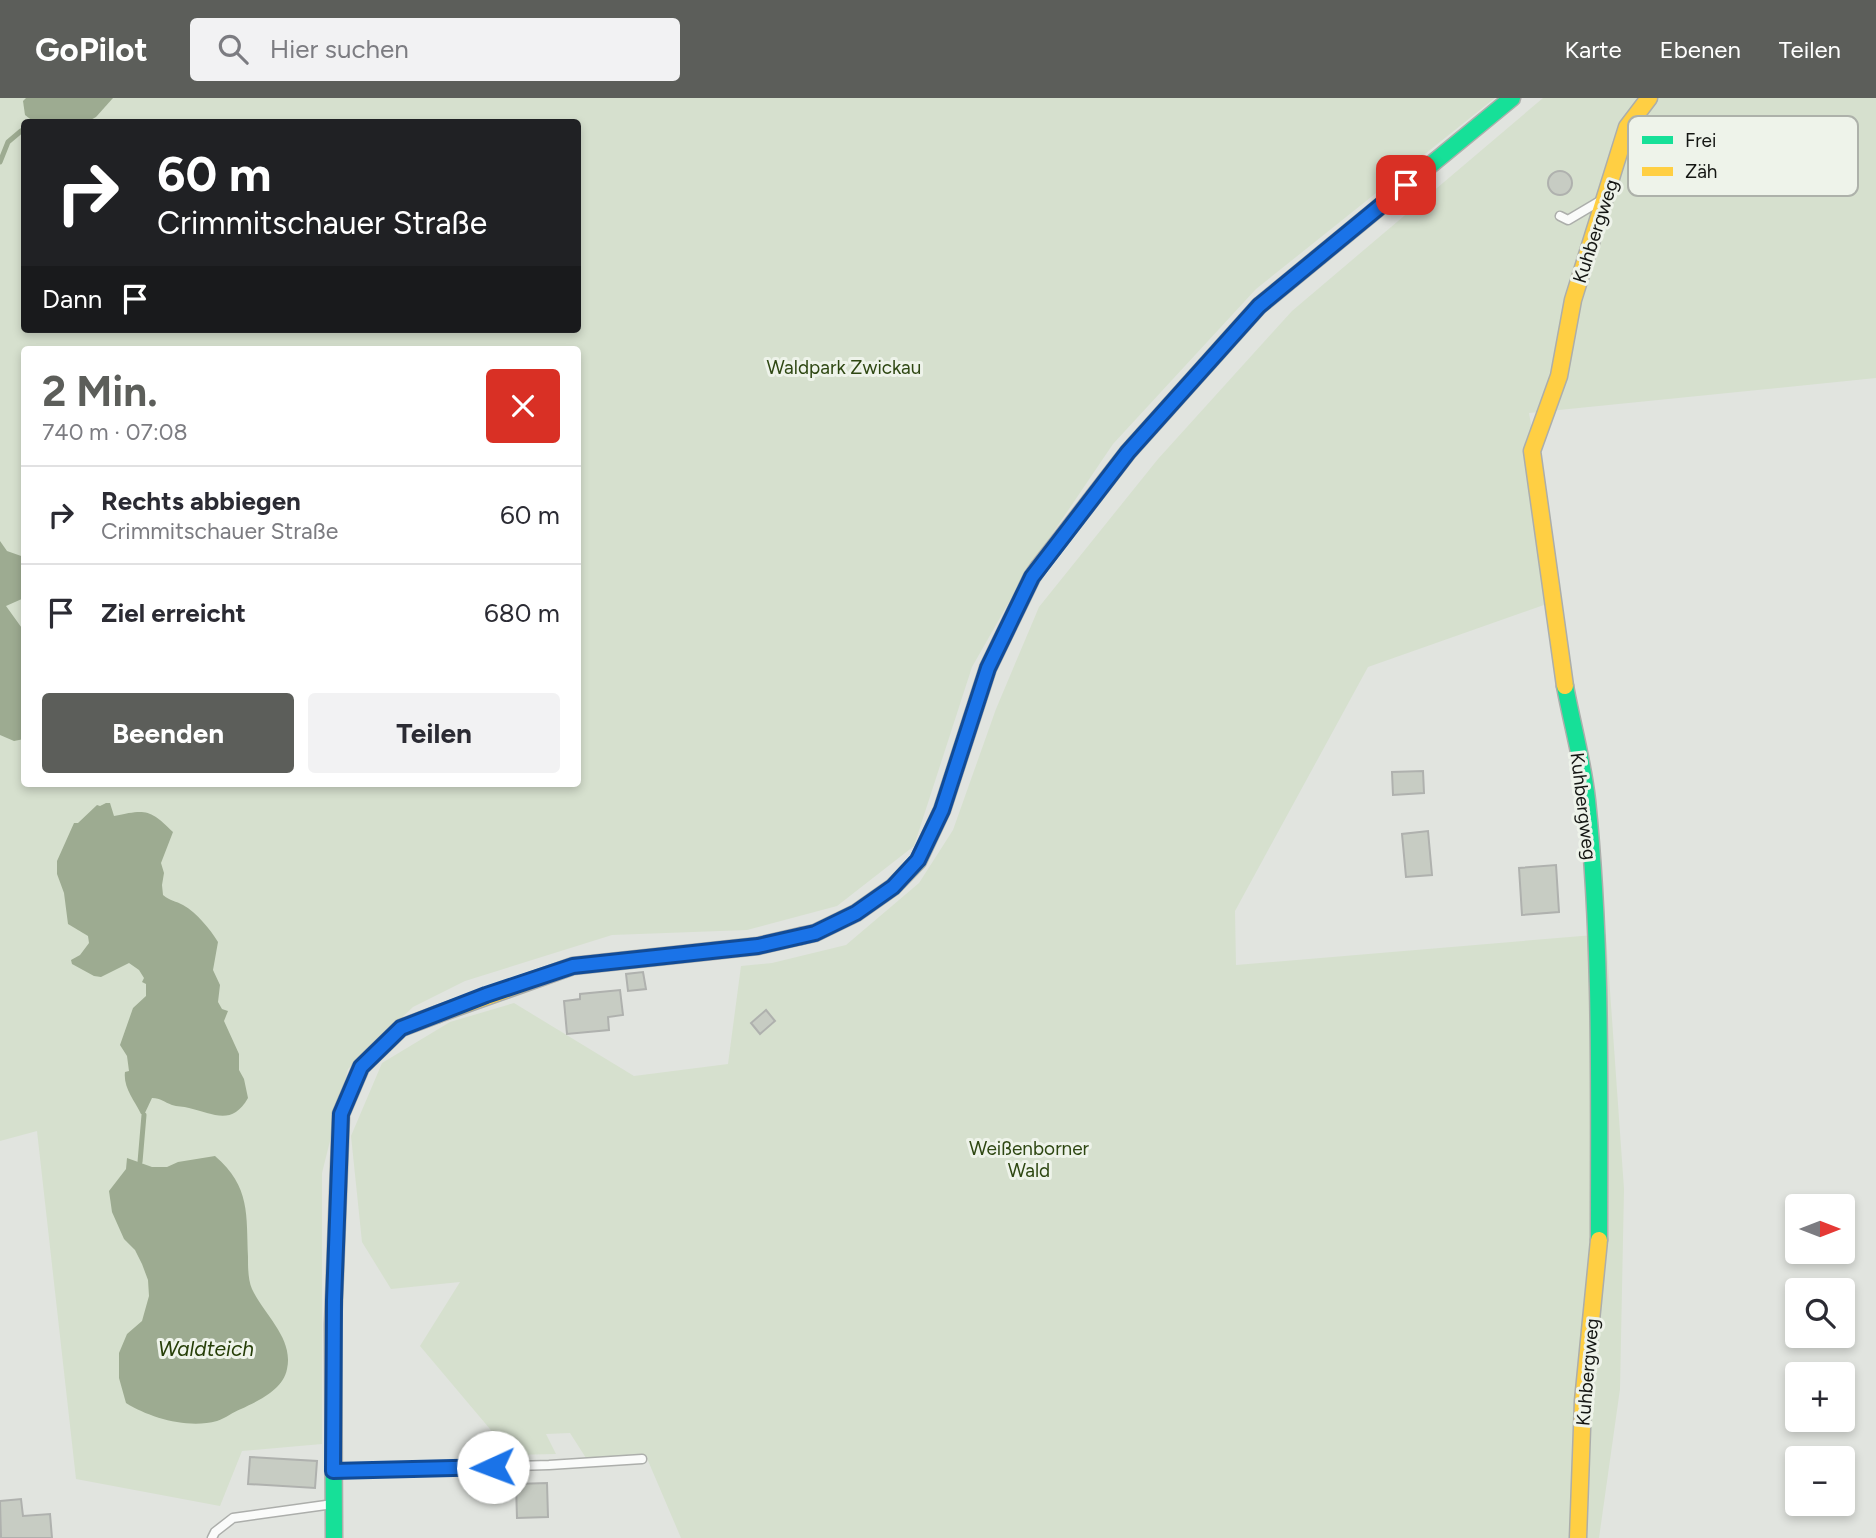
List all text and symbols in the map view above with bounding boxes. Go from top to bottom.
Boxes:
search box [190,18,680,81]
text: GoPilot [35,30,148,69]
icon: search [214,30,252,68]
text: Hier suchen [270,33,409,65]
text: Karte [1565,35,1622,64]
text: Ebenen [1660,35,1741,64]
text: Teilen [1779,35,1841,64]
legend [1628,116,1858,196]
text: Frei [1685,129,1716,152]
text: 60 m [157,144,272,203]
icon: right [42,147,133,238]
pin [1376,155,1436,215]
text: Zäh [1685,160,1717,183]
icon: arrive [1387,166,1425,204]
street label: Kuhbergweg [1568,176,1623,286]
text: Crimmitschauer Straße [157,204,487,242]
icon: arrive [116,280,154,318]
text: Dann [42,283,102,315]
park label: Waldpark Zwickau [767,356,921,379]
text: 2 Min. [42,366,158,417]
button: close [486,369,560,443]
text: 740 m · 07:08 [42,418,188,446]
text: Rechts abbiegen [101,485,301,517]
icon: right [42,496,80,534]
text: 60 m [500,499,560,531]
text: Crimmitschauer Straße [101,517,338,545]
icon: arrive [42,594,80,632]
text: Ziel erreicht [101,597,246,629]
text: 680 m [484,597,560,629]
button: Beenden [42,693,294,773]
button: Teilen [308,693,560,773]
street label: Kuhbergweg [1566,751,1602,861]
park label: Weißenborner Wald [969,1137,1090,1182]
north arrow [1785,1194,1855,1264]
map controls [1785,1194,1855,1516]
button: search [1785,1278,1855,1348]
street label: Kuhbergweg [1571,1317,1604,1427]
water label: Waldteich [158,1336,254,1361]
button: + [1785,1362,1855,1432]
position arrow [456,1430,530,1504]
button: − [1785,1446,1855,1516]

